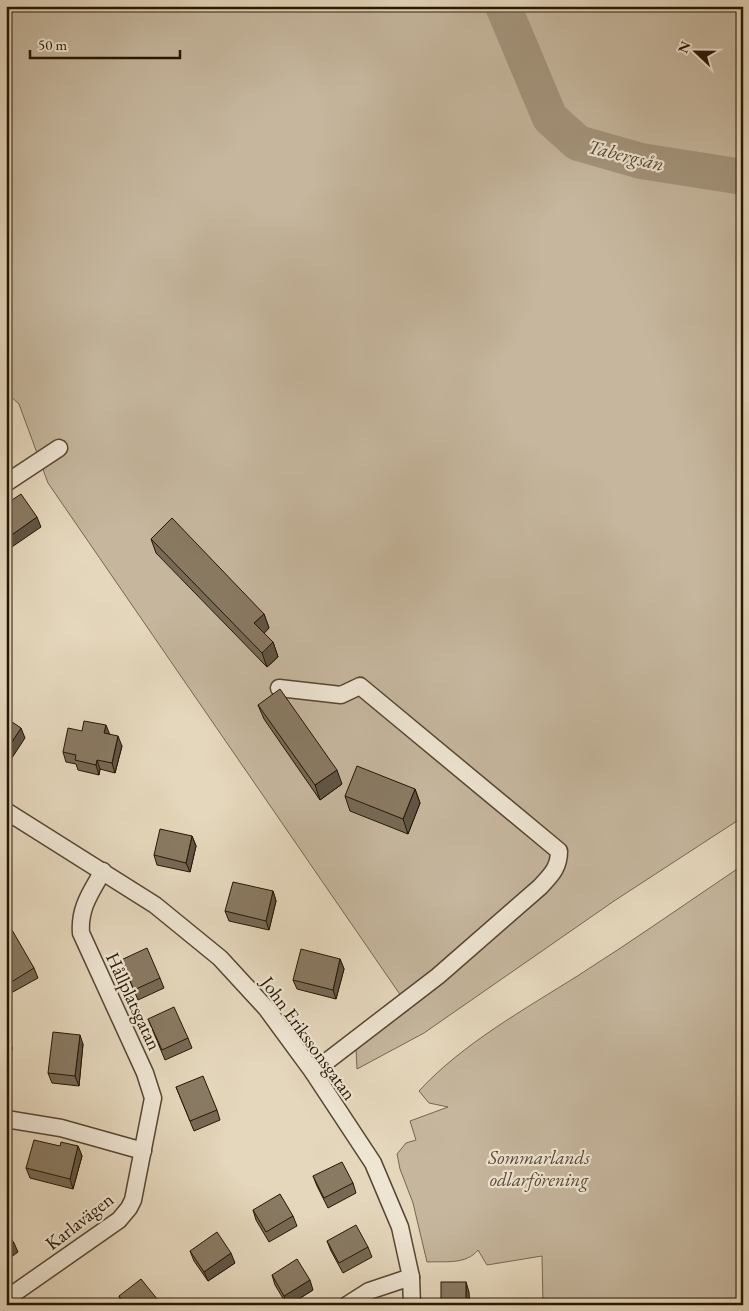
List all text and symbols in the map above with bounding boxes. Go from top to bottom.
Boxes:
scale bar [30,28,180,60]
north arrow [672,28,722,78]
text: 50 m [38,35,67,54]
text: N [673,38,695,56]
water label: Tabergsån [585,133,667,177]
street label: Hållplatsgatan [100,948,167,1054]
street label: John Erikssonsgatan [254,970,362,1105]
park label: Sommarlands odlarförening [487,1145,590,1192]
street label: Karlavägen [40,1187,119,1256]

